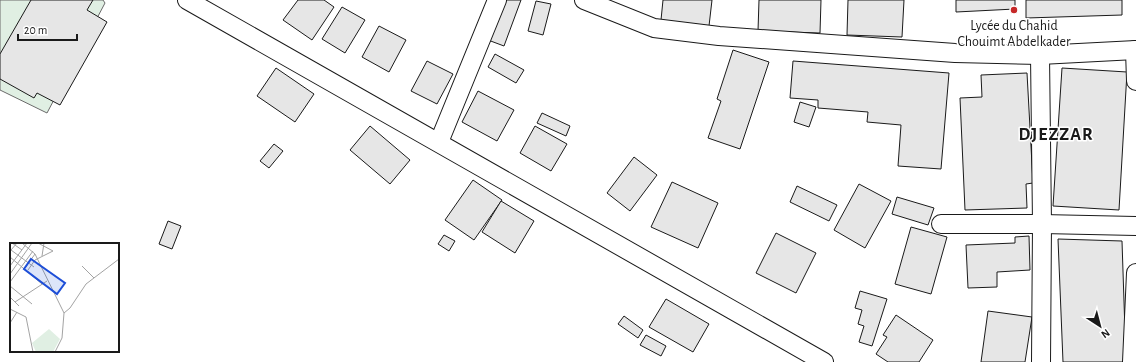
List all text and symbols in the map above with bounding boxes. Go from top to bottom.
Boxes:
marker: Lycée du Chahid Chouimt Abdelkader [1009,5,1019,15]
scale bar [18,16,77,42]
place label: Lycée du Chahid Chouimt Abdelkader [957,19,1071,49]
text: 20 m [24,24,47,36]
district label: DJEZZAR [1018,126,1094,144]
inset map [10,243,119,352]
north arrow [1080,306,1120,346]
text: N [1099,327,1112,340]

